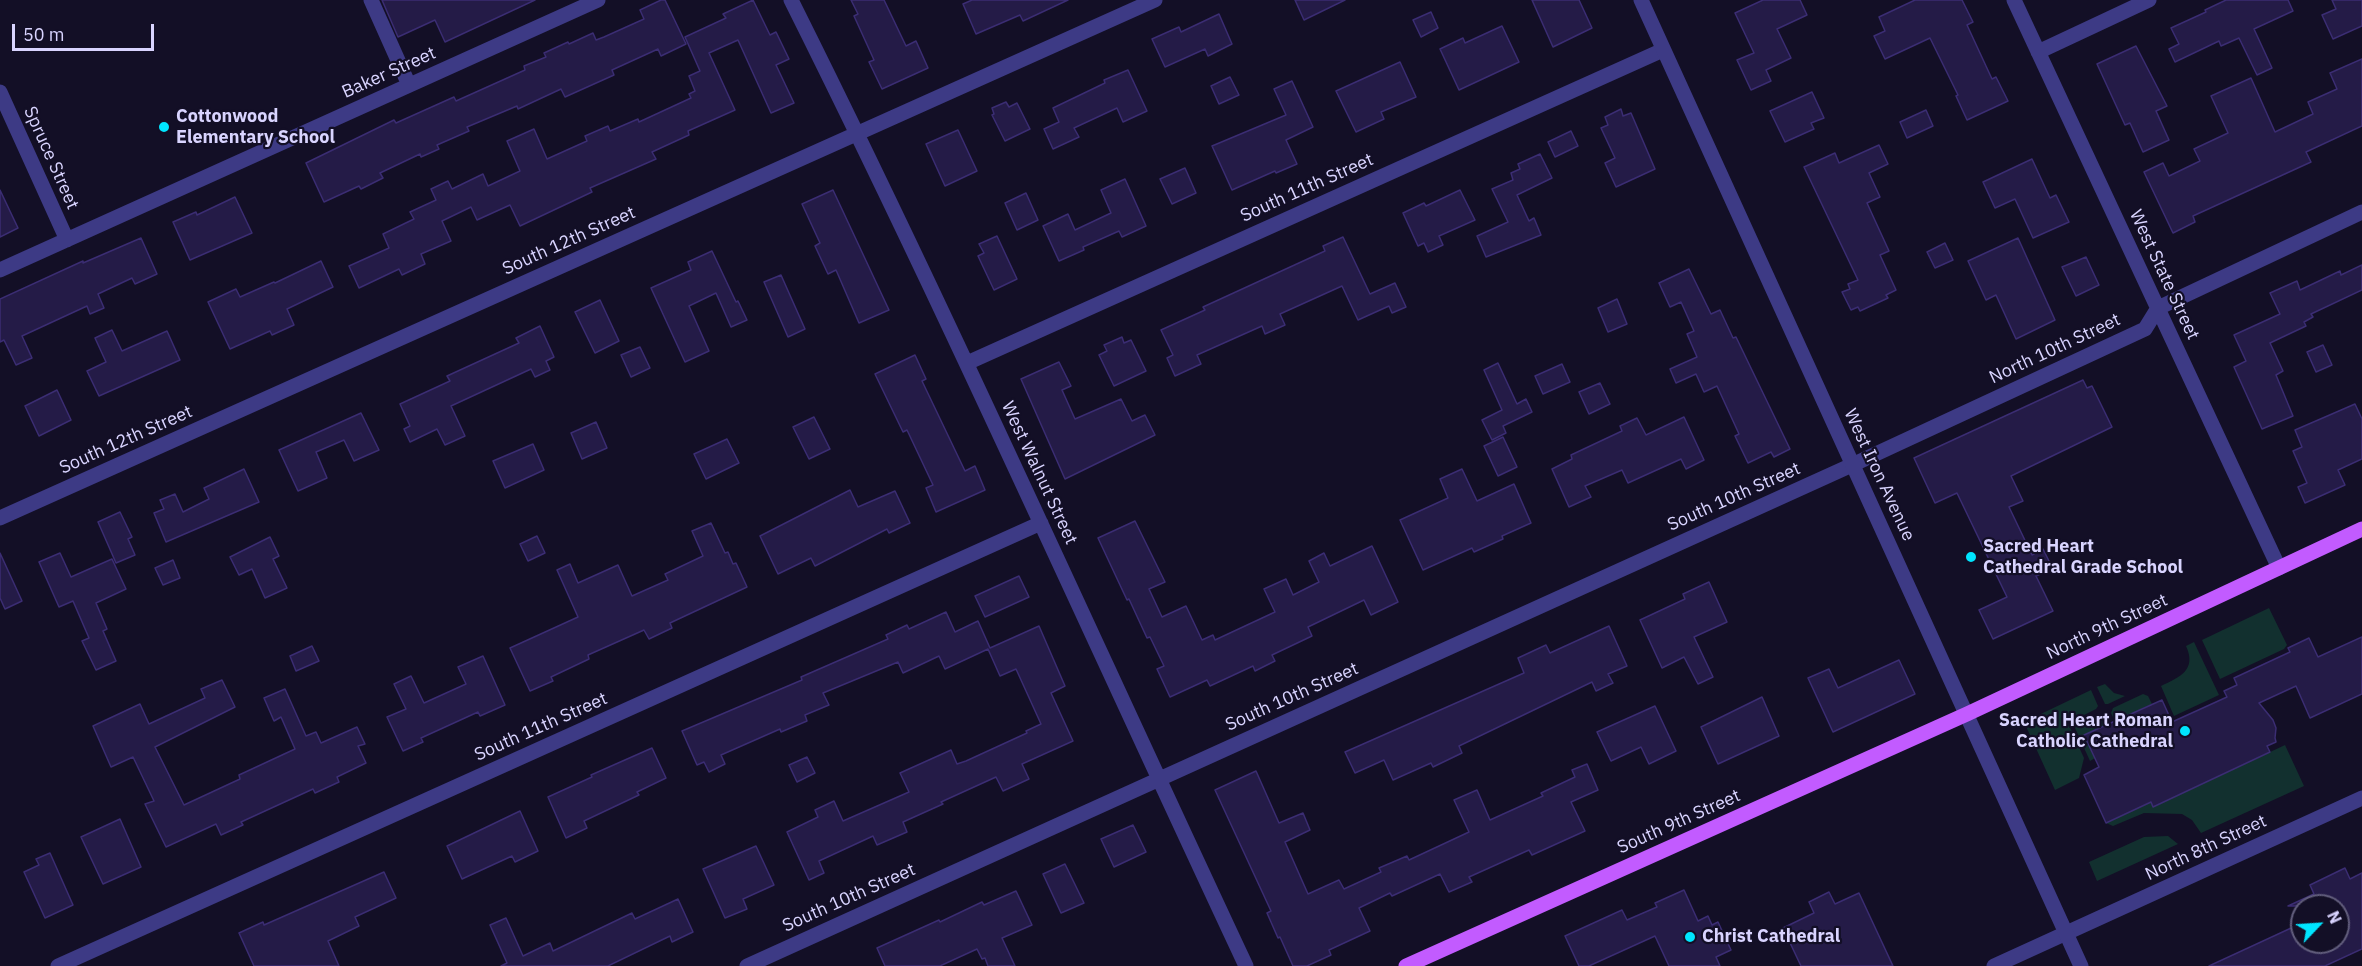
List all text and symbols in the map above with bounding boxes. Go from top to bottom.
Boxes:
scale bar [15,12,158,50]
text: 50 m [23,23,65,46]
street label: Baker Street [339,43,439,103]
street label: Spruce Street [19,103,83,213]
place label: Cottonwood Elementary School [176,106,335,148]
marker: Cottonwood Elementary School [157,120,171,134]
street label: South 11th Street [1237,149,1377,227]
street label: South 12th Street [499,202,639,280]
street label: West State Street [2124,207,2204,343]
street label: North 10th Street [1986,309,2124,389]
street label: West Walnut Street [996,398,1082,548]
street label: South 12th Street [56,401,196,479]
street label: West Iron Avenue [1839,406,1919,544]
street label: South 10th Street [1664,458,1804,536]
place label: Sacred Heart Cathedral Grade School [1983,536,2183,578]
marker: Sacred Heart Cathedral Grade School [1964,550,1978,564]
street label: North 9th Street [2043,589,2171,665]
street label: South 10th Street [1222,658,1362,736]
street label: South 11th Street [471,688,611,766]
place label: Sacred Heart Roman Catholic Cathedral [1999,710,2173,752]
marker: Sacred Heart Roman Catholic Cathedral [2178,724,2192,738]
street label: South 9th Street [1614,785,1744,859]
street label: North 8th Street [2142,810,2270,886]
street label: South 10th Street [779,859,919,937]
north arrow [2290,894,2350,954]
text: N [2323,908,2346,927]
place label: Christ Cathedral [1702,926,1840,948]
marker: Christ Cathedral [1683,930,1697,944]

